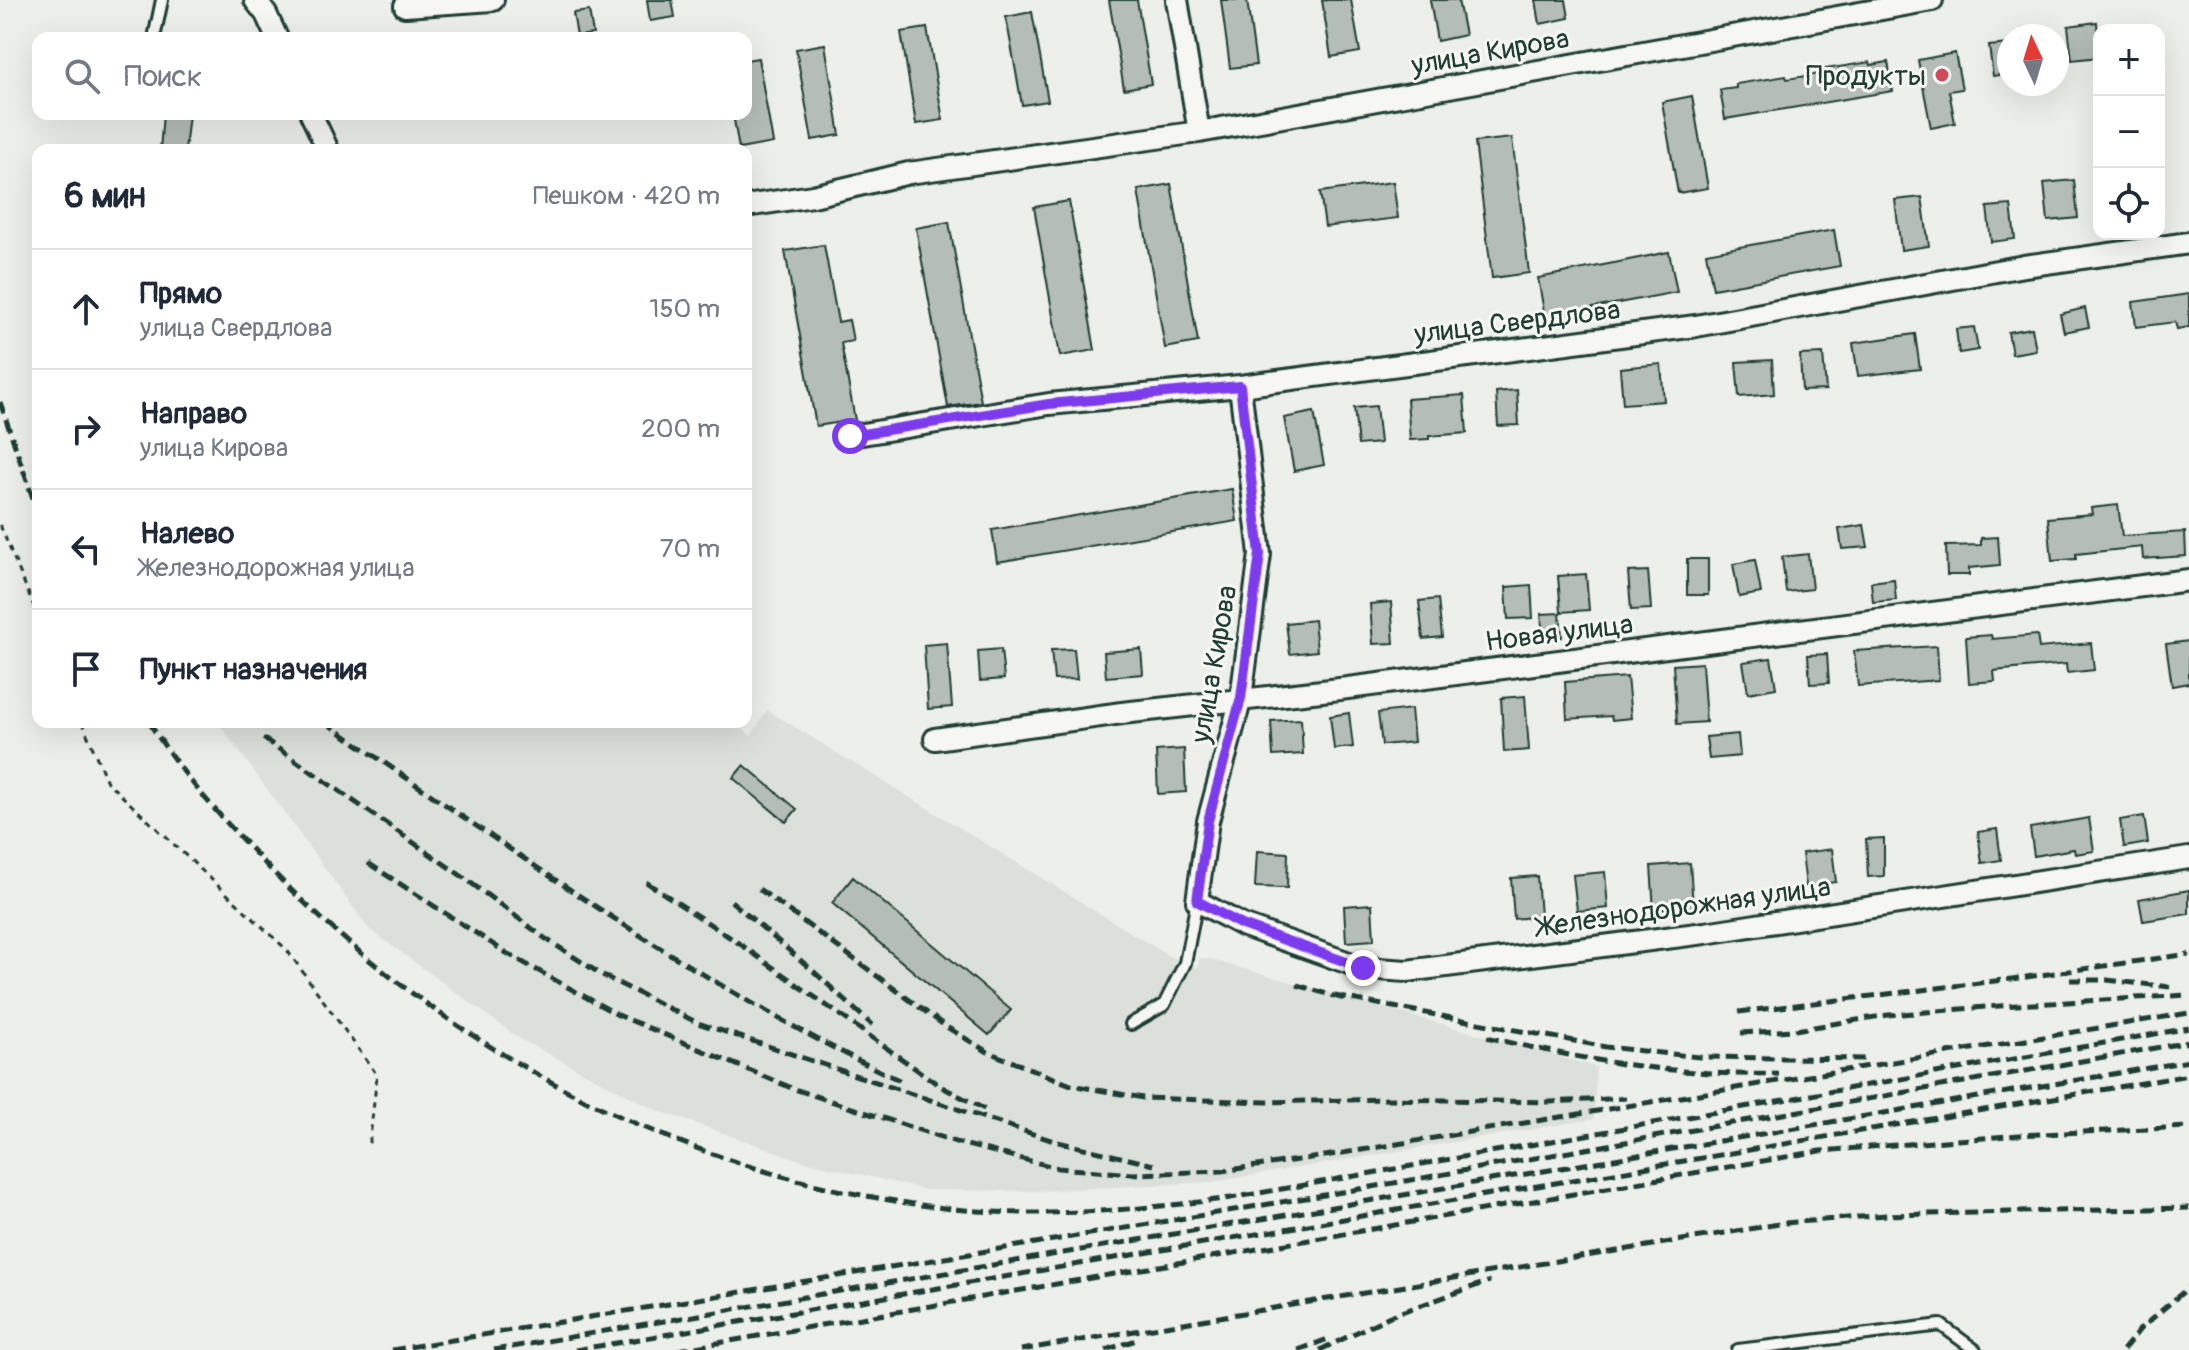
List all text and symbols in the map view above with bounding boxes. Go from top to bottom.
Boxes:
street label: улица Кирова [1408,21,1572,84]
north arrow [1997,24,2069,96]
map controls [2093,24,2165,240]
button: + [2093,24,2165,96]
search box [32,32,752,120]
icon: search [60,54,104,98]
text: Поиск [124,58,202,95]
place label: Продукты [1806,59,1926,94]
marker: Продукты [1933,66,1951,84]
button: − [2093,96,2165,168]
button: locate [2093,168,2165,240]
text: 6 мин [64,175,146,218]
text: Пешком · 420 m [533,180,720,212]
text: Прямо [140,275,222,312]
icon: ahead [64,287,108,331]
street label: улица Свердлова [1411,292,1622,353]
text: 150 m [649,293,720,325]
text: улица Свердлова [140,312,332,344]
text: Направо [140,395,247,432]
icon: right [64,407,108,451]
text: 200 m [641,413,720,445]
route start [832,418,868,454]
text: улица Кирова [140,432,288,464]
text: Налево [140,515,234,552]
icon: left [64,527,108,571]
text: 70 m [660,533,720,565]
text: Железнодорожная улица [140,552,414,584]
street label: улица Кирова [1183,583,1246,747]
street label: Новая улица [1483,607,1635,660]
icon: arrive [64,647,108,691]
text: Пункт назначения [140,651,367,688]
street label: Железнодорожная улица [1531,870,1833,946]
route end [1345,950,1381,986]

